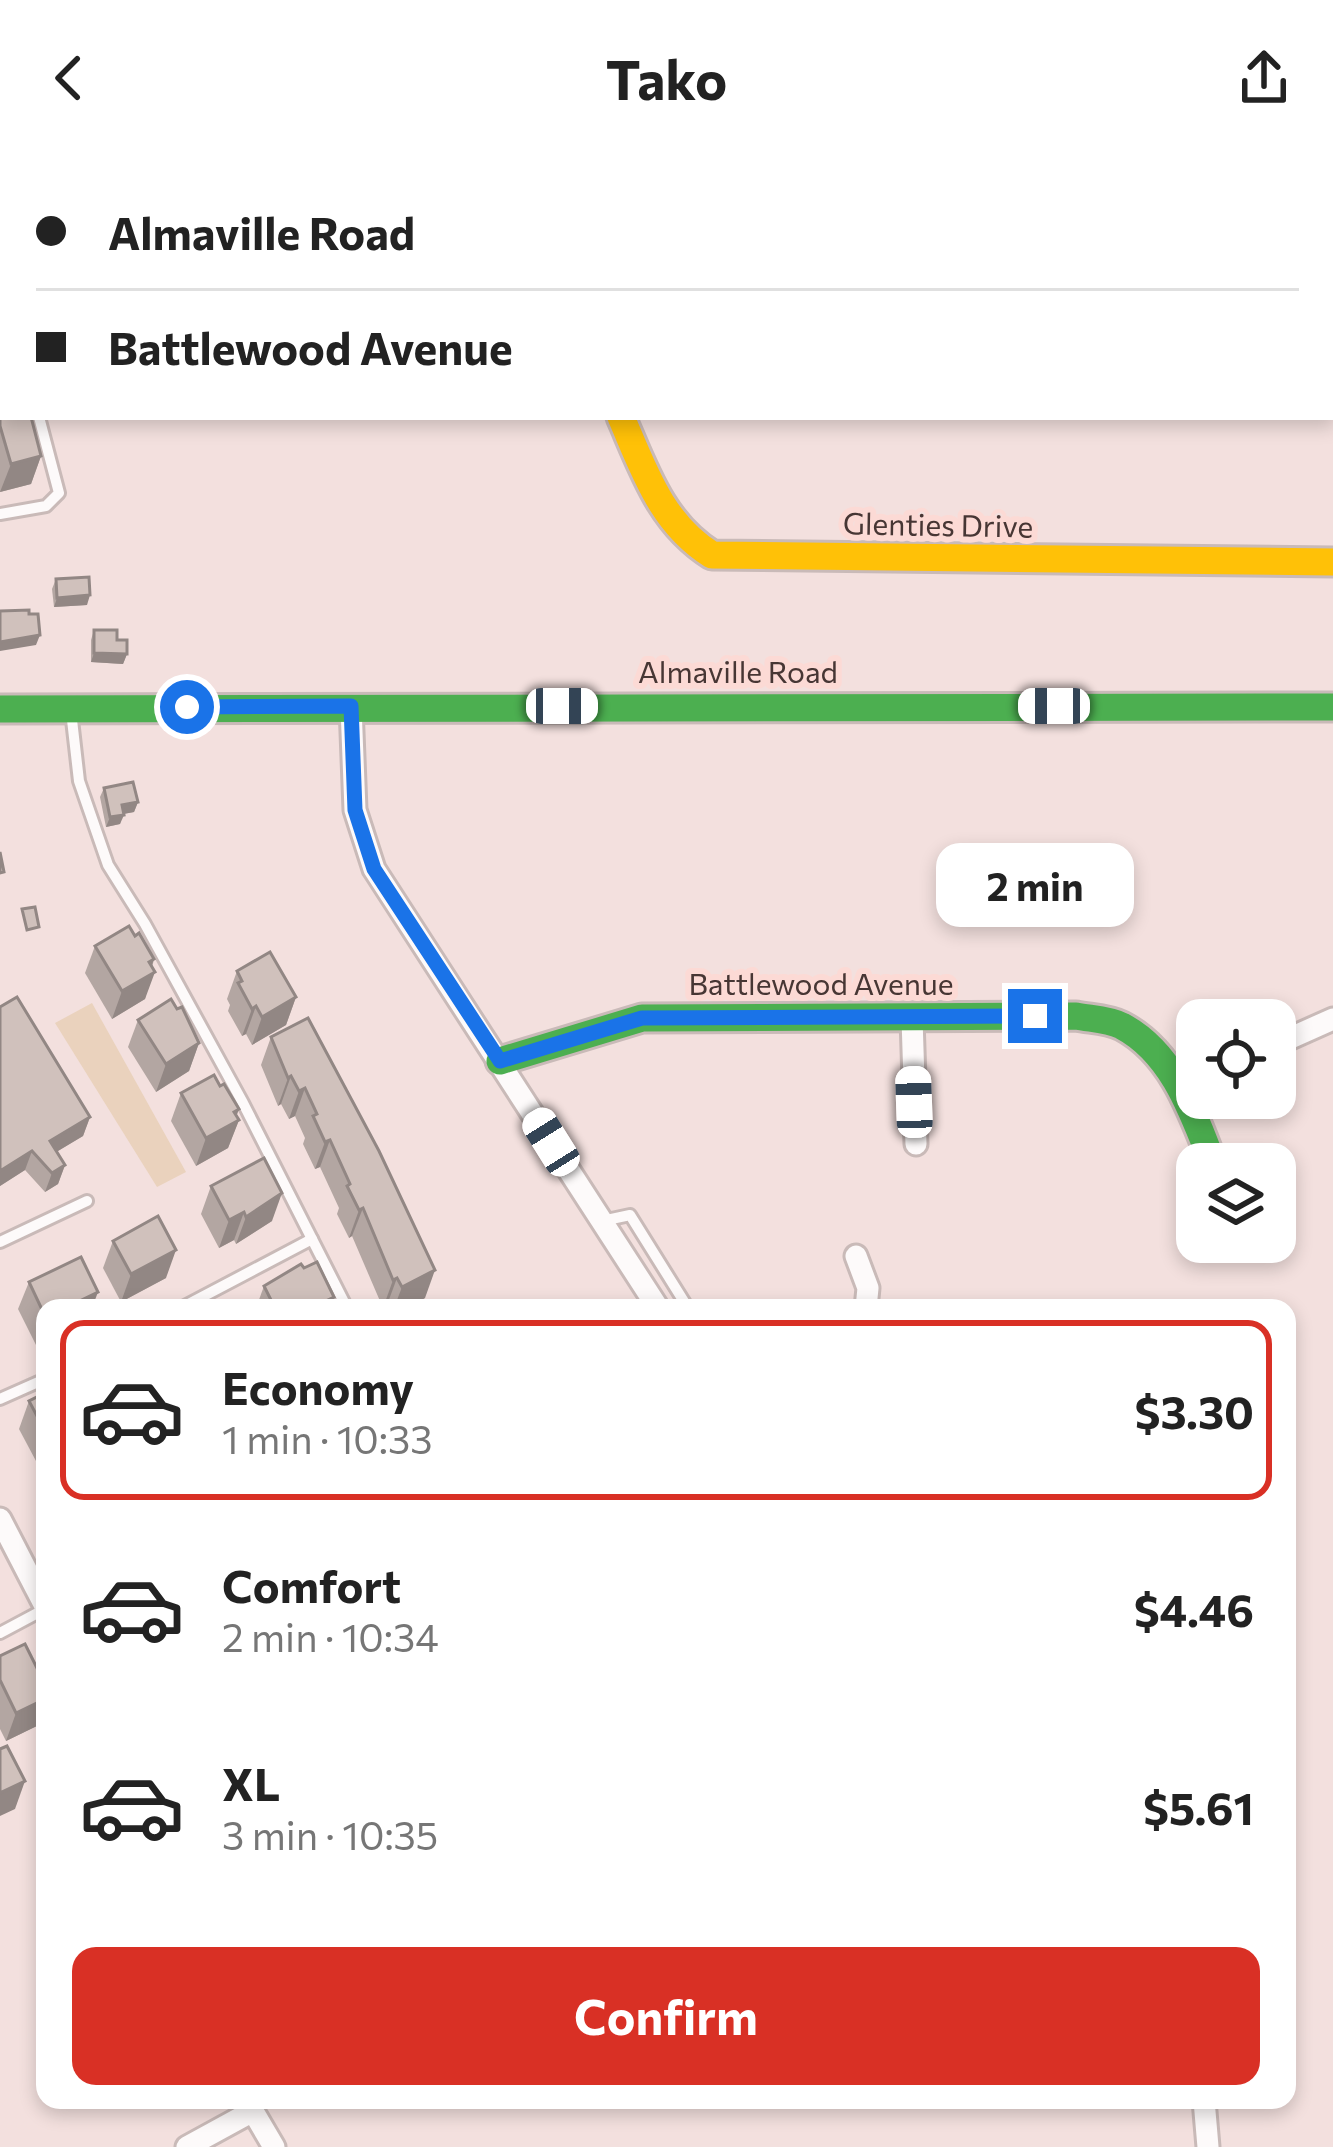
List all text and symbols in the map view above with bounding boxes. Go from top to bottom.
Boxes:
icon: back [36,45,102,111]
text: Tako [606,45,727,111]
icon: share [1231,45,1297,111]
text: Almaville Road [108,204,415,259]
text: Battlewood Avenue [108,319,513,374]
street label: Glenties Drive [843,503,1034,544]
street label: Almaville Road [638,652,838,689]
route start [160,680,214,734]
car [526,688,598,724]
car [1018,688,1090,724]
callout: 2 min [936,842,1134,926]
text: 2 min [986,861,1084,909]
street label: Battlewood Avenue [688,964,954,1001]
route end [1008,989,1062,1043]
map controls [1176,999,1296,1263]
button: locate [1176,999,1296,1119]
car [895,1065,933,1139]
car [517,1102,585,1182]
button: layers [1176,1143,1296,1263]
icon: car [78,1356,186,1464]
text: Economy [222,1359,414,1414]
text: $3.30 [1135,1383,1254,1438]
text: 1 min · 10:33 [222,1414,432,1462]
icon: car [78,1554,186,1662]
text: Comfort [222,1557,401,1612]
text: $4.46 [1134,1581,1254,1636]
text: 2 min · 10:34 [222,1612,439,1660]
icon: car [78,1752,186,1860]
text: XL [222,1755,280,1810]
text: $5.61 [1143,1779,1254,1834]
text: 3 min · 10:35 [222,1810,438,1858]
button: Confirm [72,1947,1260,2085]

